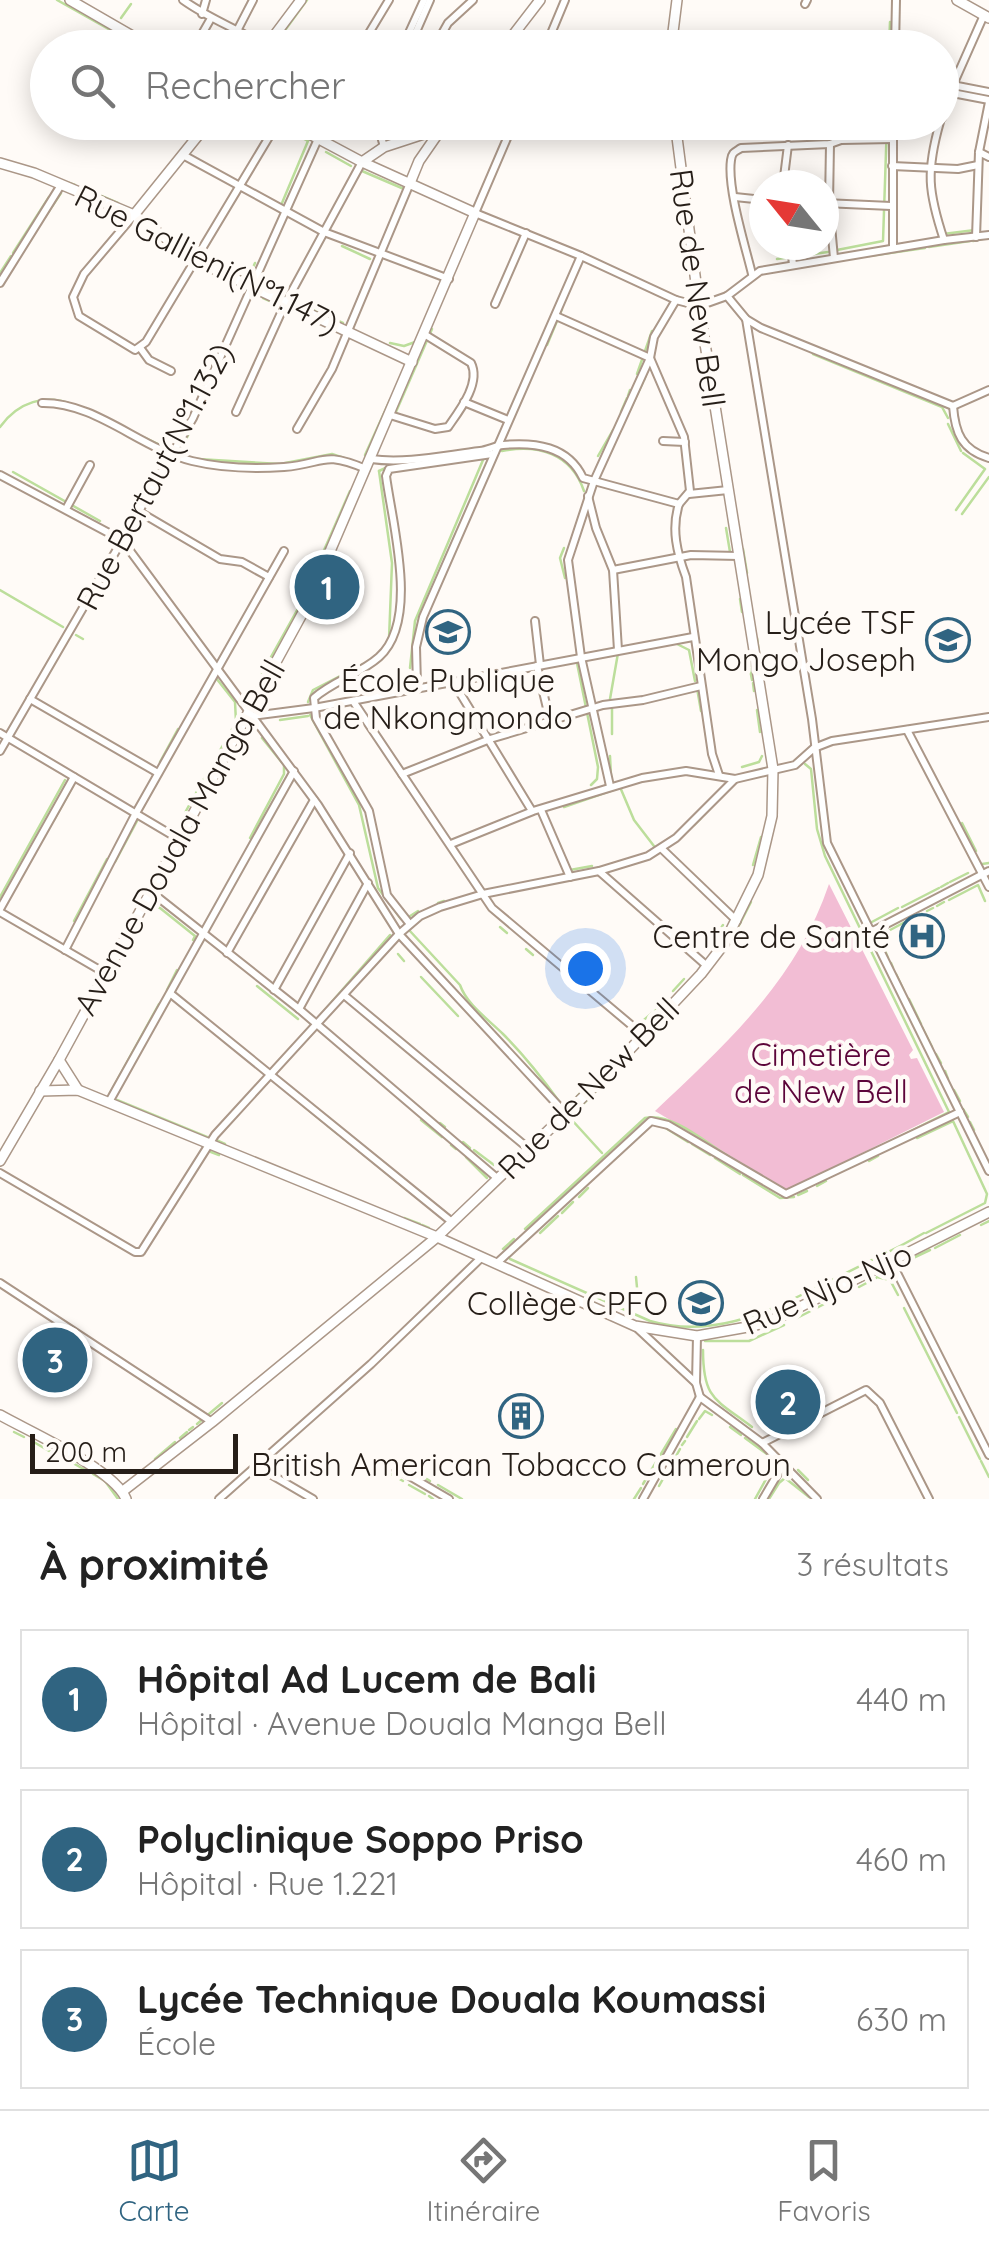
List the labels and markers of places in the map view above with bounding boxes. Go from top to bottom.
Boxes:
pin: 1 [294,550,360,624]
place label: Lycée TSF Mongo Joseph [696,602,916,679]
school or university icon: École Publique de Nkongmondo [425,609,471,655]
school or university icon: Lycée TSF Mongo Joseph [925,617,971,663]
place label: École Publique de Nkongmondo [323,660,573,737]
hospital icon: Centre de Santé [899,913,945,959]
place label: Centre de Santé [652,916,890,956]
school or university icon: Collège CPFO [678,1280,724,1326]
place label: Collège CPFO [467,1283,668,1323]
pin: 3 [22,1322,88,1398]
pin: 2 [756,1364,820,1440]
building icon: British American Tobacco Cameroun [498,1393,544,1439]
place label: British American Tobacco Cameroun [251,1444,791,1484]

